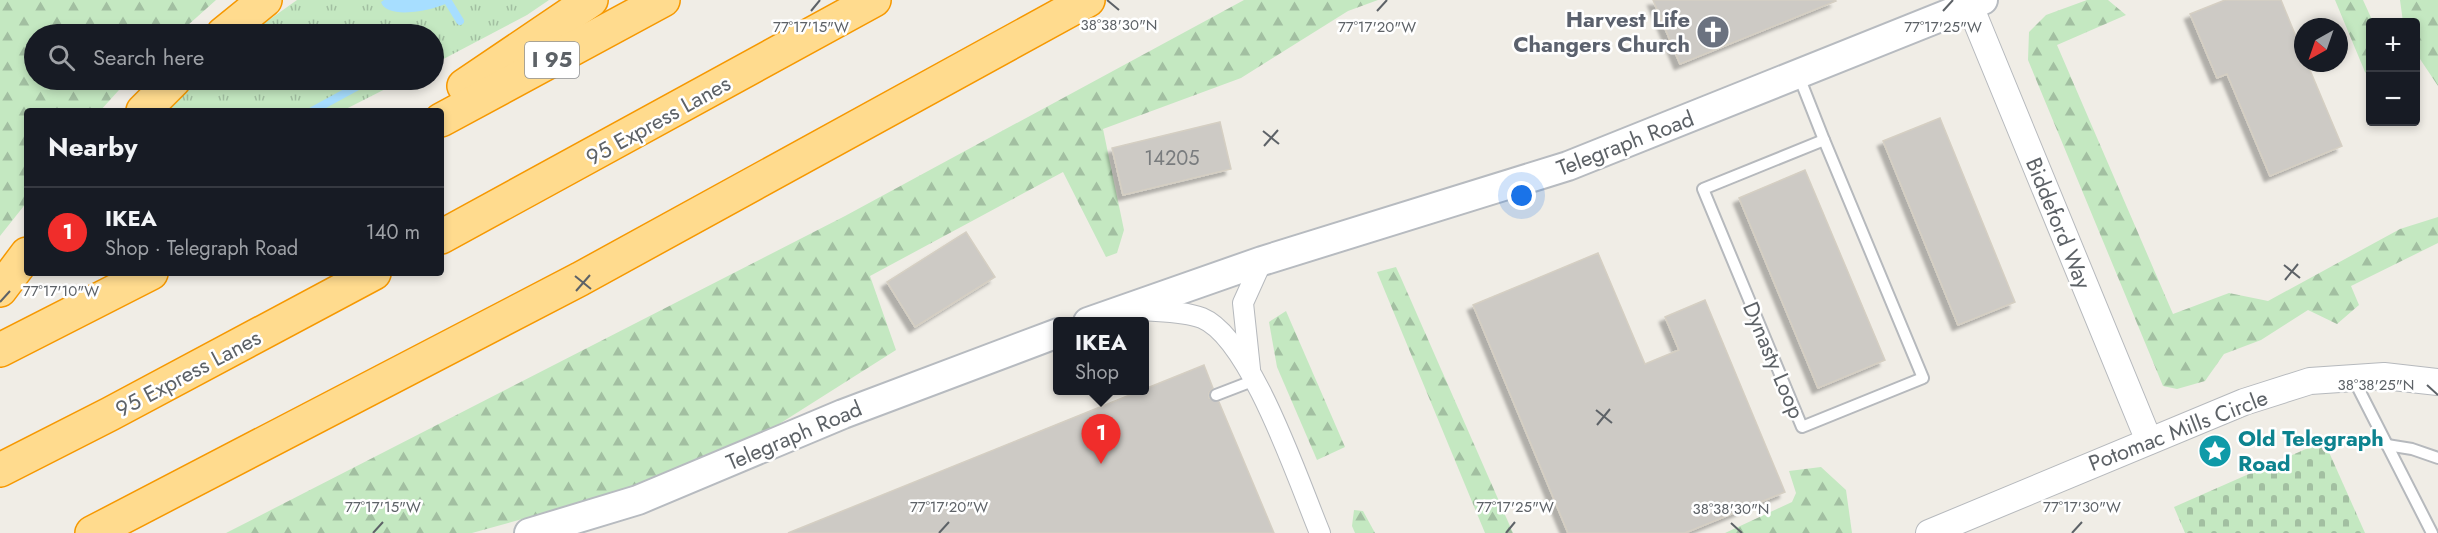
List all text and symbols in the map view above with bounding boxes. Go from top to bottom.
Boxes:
place label: Harvest Life Changers Church [1513,3,1690,60]
text: 38°38'30"N [1081,14,1158,36]
church icon: Harvest Life Changers Church [1695,14,1731,50]
text: 77°17'15"W [773,16,849,38]
text: 77°17'20"W [1338,16,1416,38]
text: 77°17'25"W [1904,16,1982,38]
north arrow [2294,18,2348,72]
map controls [2366,18,2420,126]
button: + [2366,18,2420,72]
search box [24,24,444,90]
icon: search [45,41,78,74]
text: Search here [93,41,204,73]
road number: I 95 [525,42,579,78]
street label: 95 Express Lanes [580,67,736,173]
button: − [2366,72,2420,126]
street label: Telegraph Road [1552,102,1698,184]
text: Nearby [48,128,137,166]
house number: 14205 [1144,144,1200,173]
street label: Biddeford Way [2018,153,2100,294]
your location [1507,181,1536,210]
text: IKEA [105,202,157,234]
text: 1 [62,218,73,247]
text: 140 m [366,218,420,247]
text: Shop · Telegraph Road [105,234,298,263]
text: 77°17'10"W [23,280,99,302]
street label: Dynasty Loop [1735,297,1813,423]
popup [1053,317,1149,395]
street label: 95 Express Lanes [110,321,267,425]
text: IKEA [1075,326,1127,358]
text: Shop [1075,358,1119,387]
text: 38°38'25"N [2338,374,2414,396]
street label: Potomac Mills Circle [2084,381,2272,479]
street label: Telegraph Road [721,392,867,478]
pin: 1 [1082,414,1120,464]
place label: Old Telegraph Road [2238,422,2384,479]
place icon: Old Telegraph Road [2197,433,2233,469]
text: 77°17'15"W [345,496,421,518]
text: 77°17'20"W [910,496,988,518]
text: 77°17'25"W [1476,496,1554,518]
text: 77°17'30"W [2043,496,2121,518]
text: 38°38'30"N [1693,498,1770,520]

